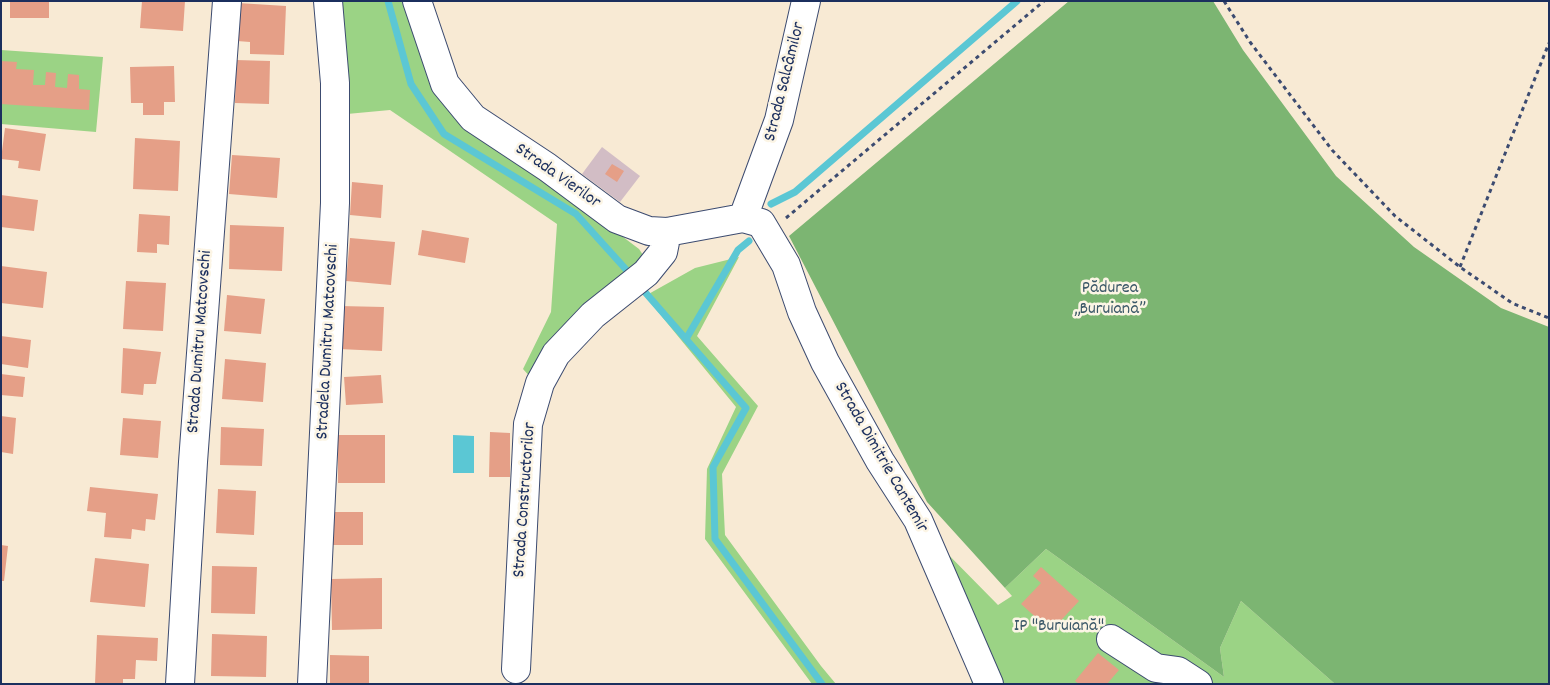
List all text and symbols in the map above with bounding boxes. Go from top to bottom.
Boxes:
street label: Strada Salcâmilor [761,20,811,144]
street label: Strada Vierilor [510,140,604,214]
street label: Stradela Dumitru Matcovschi [313,244,345,440]
street label: Strada Dumitru Matcovschi [184,250,218,434]
park label: Pădurea „Buruiană” [1074,279,1146,322]
street label: Strada Dimitrie Cantemir [828,379,932,537]
street label: Strada Constructorilor [510,422,542,578]
park label: IP "Buruiană" [1014,617,1104,639]

